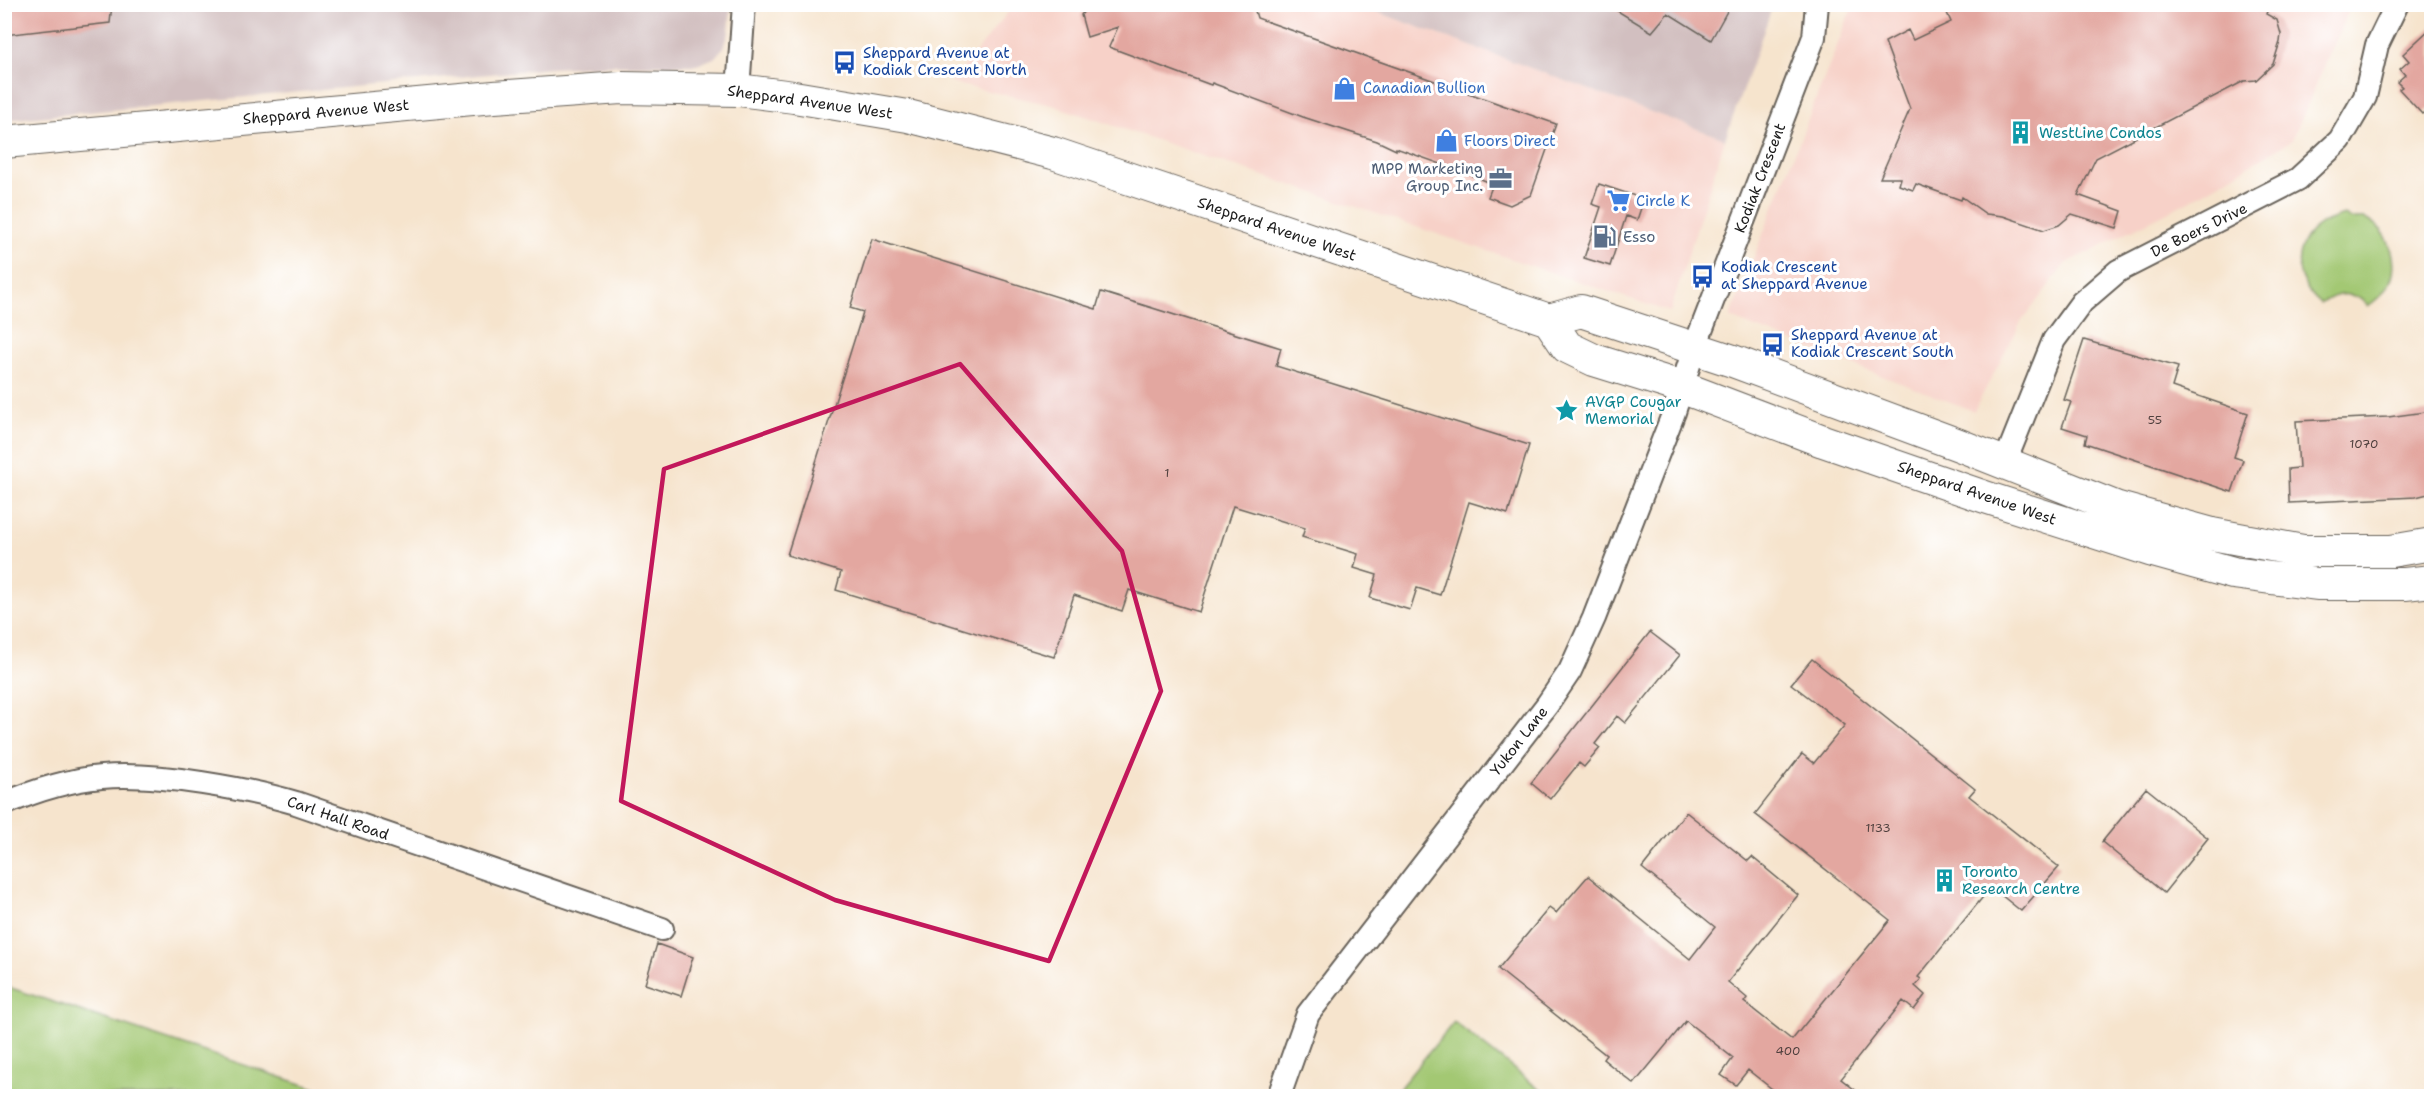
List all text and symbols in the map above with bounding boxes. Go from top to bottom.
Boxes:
place label: Sheppard Avenue at Kodiak Crescent North [863,43,1027,80]
bus stop icon: Sheppard Avenue at Kodiak Crescent North [832,49,858,75]
shop icon: Canadian Bullion [1332,75,1358,101]
place label: Canadian Bullion [1363,78,1485,98]
street label: Sheppard Avenue West [726,80,894,124]
street label: Sheppard Avenue West [242,95,410,129]
street label: Kodiak Crescent [1730,120,1790,236]
building icon: WestLine Condos [2008,120,2034,146]
place label: WestLine Condos [2039,123,2162,143]
shop icon: Floors Direct [1433,128,1459,154]
place label: Floors Direct [1464,131,1556,151]
place label: MPP Marketing Group Inc. [1371,159,1483,196]
office icon: MPP Marketing Group Inc. [1488,165,1514,191]
supermarket icon: Circle K [1605,188,1631,214]
place label: Circle K [1636,191,1691,211]
street label: Sheppard Avenue West [1195,192,1359,266]
street label: De Boers Drive [2147,198,2251,262]
fuel station icon: Esso [1592,224,1618,250]
place label: Esso [1623,227,1655,247]
place label: Kodiak Crescent at Sheppard Avenue [1721,257,1868,294]
bus stop icon: Kodiak Crescent at Sheppard Avenue [1690,263,1716,289]
place label: Sheppard Avenue at Kodiak Crescent South [1791,325,1954,362]
bus stop icon: Sheppard Avenue at Kodiak Crescent South [1760,331,1786,357]
place label: AVGP Cougar Memorial [1585,392,1682,429]
place icon: AVGP Cougar Memorial [1554,398,1580,424]
house number: 55 [2148,412,2162,428]
house number: 1070 [2350,436,2378,452]
street label: Sheppard Avenue West [1895,456,2059,530]
house number: 1 [1164,465,1170,481]
street label: Yukon Lane [1486,702,1552,780]
street label: Carl Hall Road [284,791,392,845]
house number: 1133 [1865,820,1891,836]
place label: Toronto Research Centre [1962,862,2080,899]
building icon: Toronto Research Centre [1931,868,1957,894]
house number: 400 [1775,1043,1801,1059]

